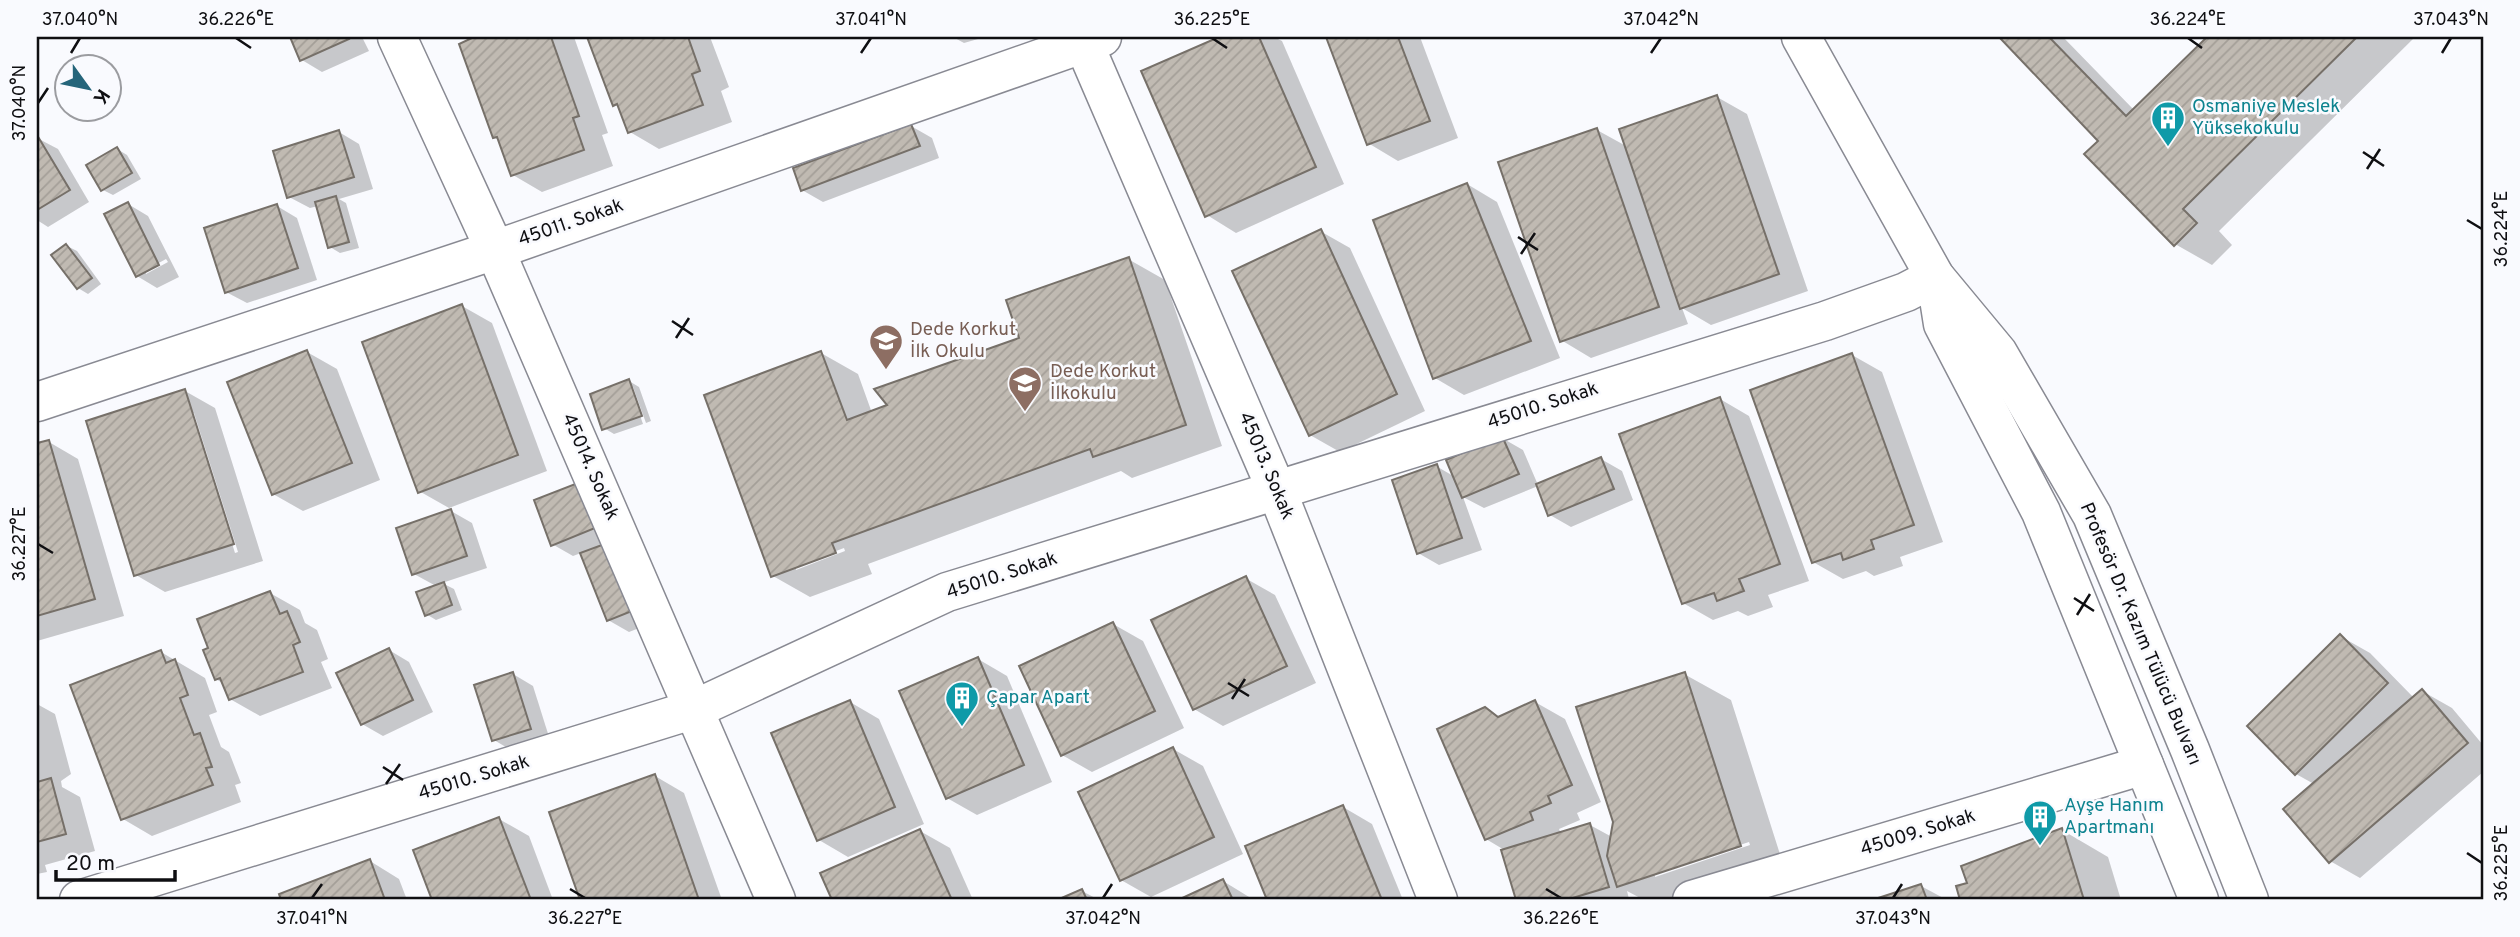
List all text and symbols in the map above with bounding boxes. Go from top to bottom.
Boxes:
text: 37.040°N [42,9,118,32]
text: 36.226°E [198,9,274,32]
text: 37.041°N [835,9,907,32]
text: 36.225°E [1174,9,1251,32]
text: 37.042°N [1623,9,1699,32]
text: 36.224°E [2150,9,2226,32]
text: 37.043°N [2413,9,2489,32]
north arrow [52,52,122,122]
text: 37.040°N [9,65,32,141]
text: K [87,84,114,108]
place label: Osmaniye Meslek Yüksekokulu [2192,95,2340,141]
building icon: Osmaniye Meslek Yüksekokulu [2149,99,2187,148]
text: 36.224°E [2491,191,2514,267]
street label: 45011. Sokak [515,194,627,252]
place label: Dede Korkut İlk Okulu [910,318,1016,364]
school or university icon: Dede Korkut İlk Okulu [867,322,905,371]
place label: Dede Korkut İlkokulu [1050,360,1156,406]
school or university icon: Dede Korkut İlkokulu [1006,364,1044,413]
street label: 45010. Sokak [1485,377,1601,435]
street label: 45013. Sokak [1233,409,1299,523]
street label: 45014. Sokak [556,410,624,524]
street label: Profesör Dr. Kazım Tülücü Bulvarı [2074,499,2206,769]
text: 36.227°E [9,506,32,582]
street label: 45010. Sokak [944,547,1060,605]
building icon: Çapar Apart [943,679,981,728]
place label: Çapar Apart [986,686,1090,710]
street label: 45010. Sokak [415,750,533,806]
place label: Ayşe Hanım Apartmanı [2064,794,2164,840]
building icon: Ayşe Hanım Apartmanı [2021,798,2059,847]
street label: 45009. Sokak [1857,804,1979,862]
text: 36.225°E [2491,825,2514,902]
scale bar [56,839,175,883]
text: 20 m [66,851,115,878]
text: 37.041°N [276,908,348,931]
text: 36.227°E [547,908,623,931]
text: 37.042°N [1065,908,1141,931]
text: 36.226°E [1523,908,1599,931]
text: 37.043°N [1855,908,1931,931]

